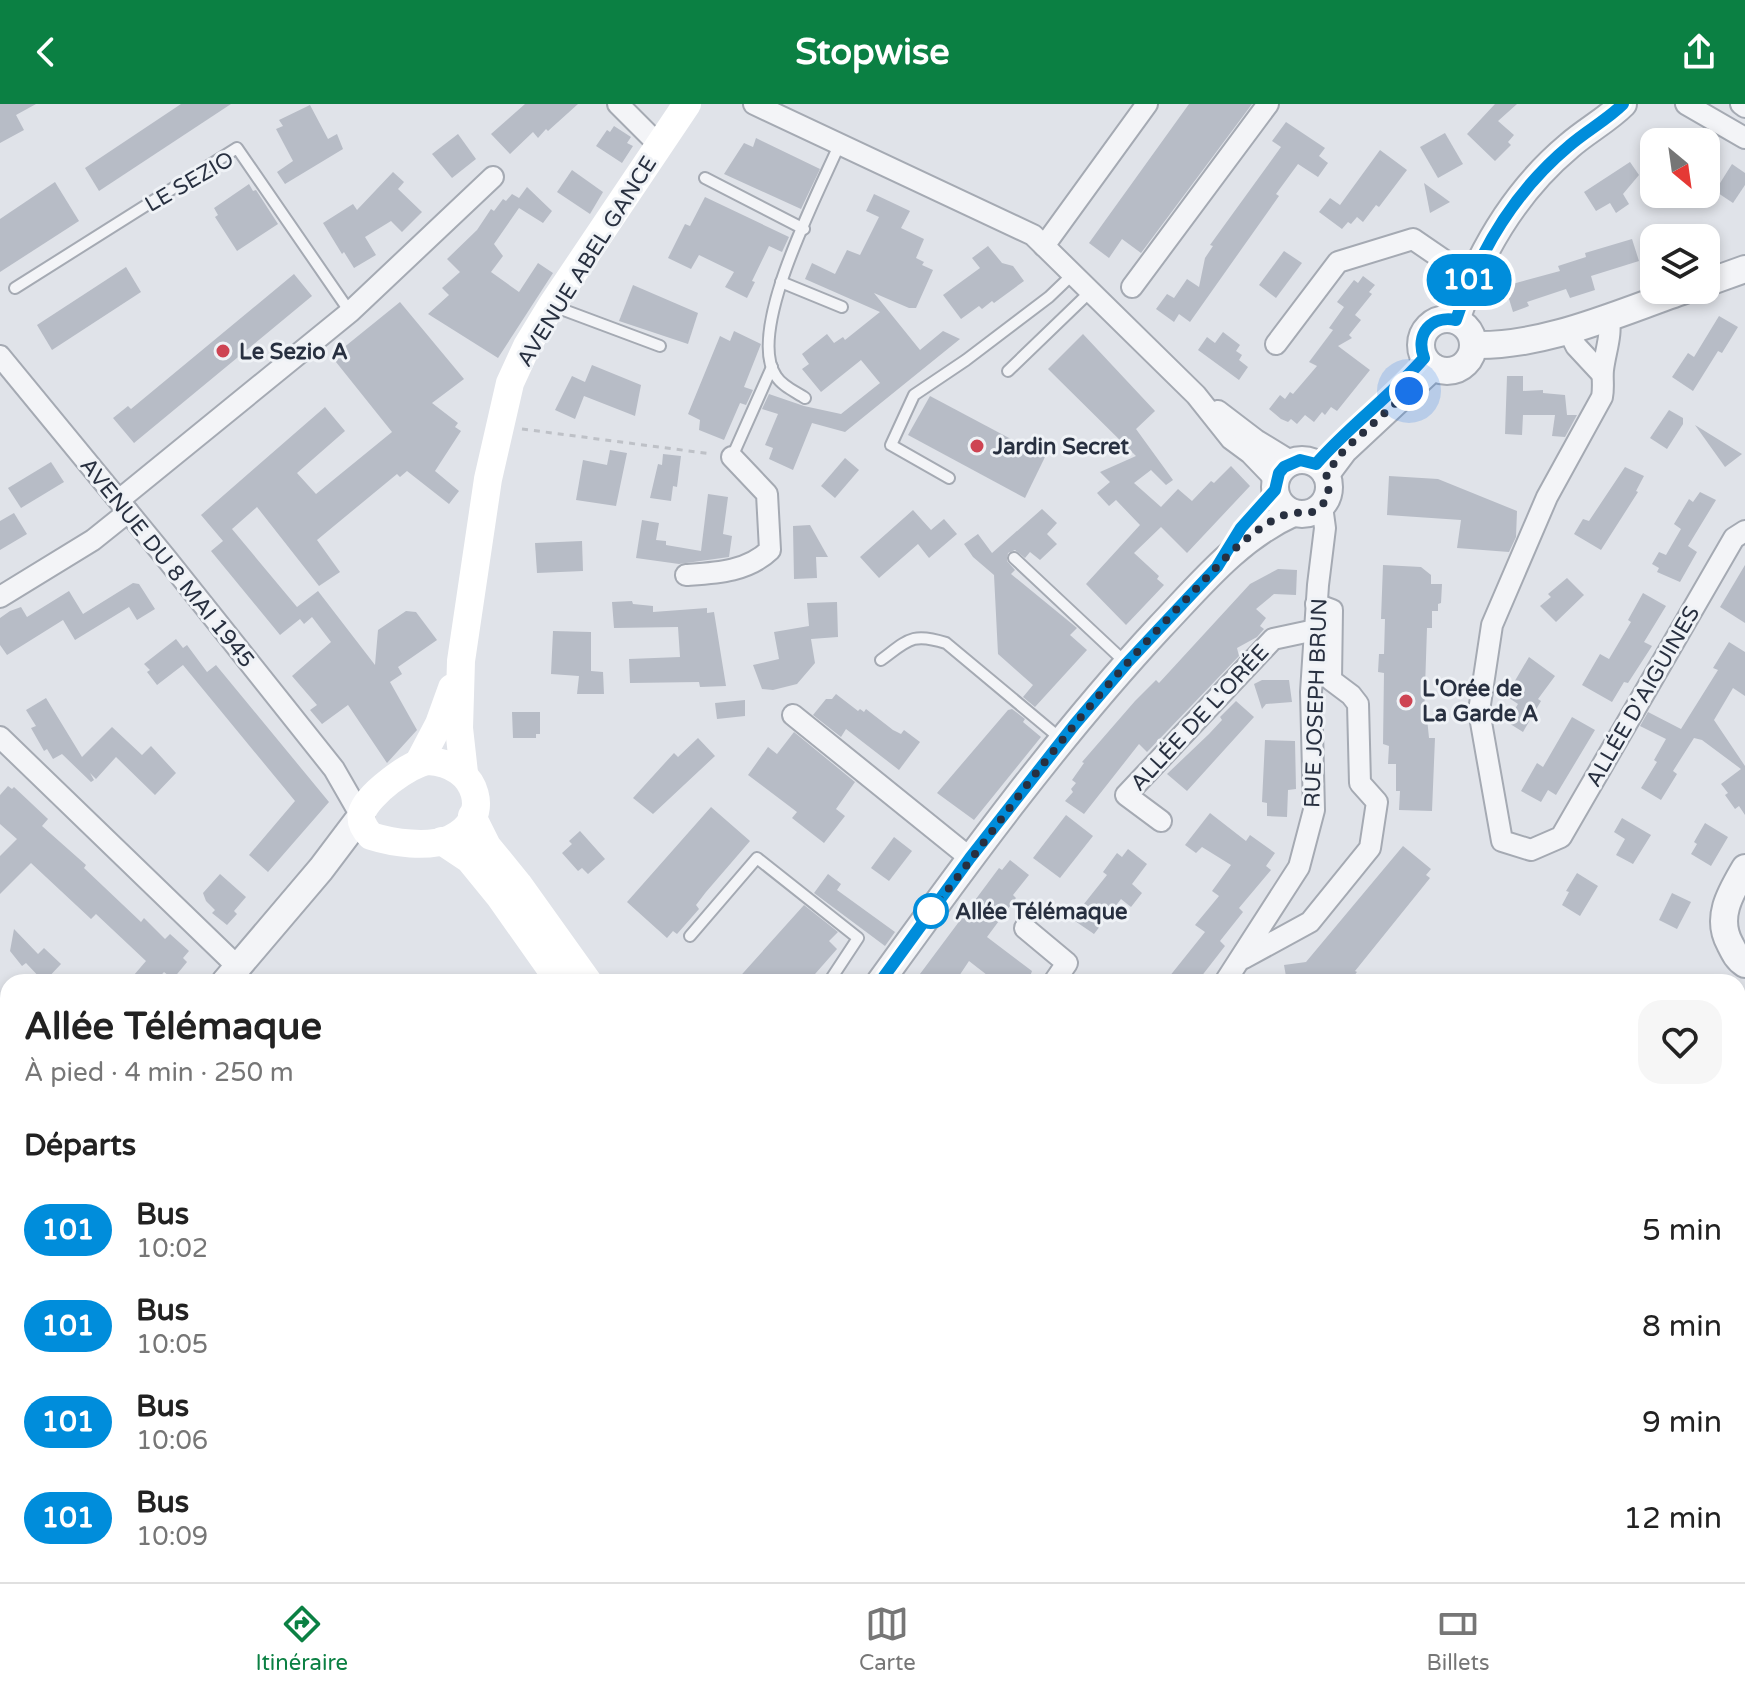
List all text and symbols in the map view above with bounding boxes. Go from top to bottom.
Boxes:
icon: back [24,30,68,74]
icon: share [1677,30,1721,74]
text: Stopwise [795,31,950,74]
north arrow [1640,128,1720,208]
map controls [1640,128,1720,304]
street label: LE SEZIO [140,146,239,218]
street label: AVENUE ABEL GANCE [511,152,662,371]
button: layers [1640,224,1720,304]
line badge: 101 [1423,254,1515,306]
text: 101 [1443,263,1495,297]
place label: Le Sezio A [239,339,348,365]
marker: Le Sezio A [214,342,232,360]
your location [1389,371,1429,411]
place label: Jardin Secret [992,434,1129,460]
marker: Jardin Secret [968,437,986,455]
street label: AVENUE DU 8 MAI 1945 [75,453,260,673]
street label: RUE JOSEPH BRUN [1299,598,1333,809]
street label: ALLÉE D'AIGUINES [1580,601,1705,792]
street label: ALLÉE DE L'ORÉE [1124,638,1274,796]
place label: L'Orée de La Garde A [1422,676,1538,727]
marker: L'Orée de La Garde A [1397,692,1415,710]
marker: Allée Télémaque [914,894,948,928]
place label: Allée Télémaque [955,899,1128,925]
button: heart [1638,1000,1722,1084]
text: Allée Télémaque [24,1004,322,1050]
text: À pied · 4 min · 250 m [24,1057,294,1088]
text: Départs [24,1127,136,1164]
text: Bus [136,1196,189,1233]
text: 5 min [1642,1212,1722,1249]
text: 101 [42,1213,94,1247]
text: 10:02 [136,1233,208,1264]
text: Bus [136,1292,189,1329]
text: 8 min [1642,1308,1722,1345]
text: 101 [42,1309,94,1343]
text: 10:05 [136,1329,208,1360]
text: Bus [136,1388,189,1425]
text: 9 min [1642,1404,1722,1441]
text: 101 [42,1405,94,1439]
text: 10:06 [136,1425,208,1456]
text: Bus [136,1484,189,1521]
text: 12 min [1623,1500,1722,1537]
text: 101 [42,1501,94,1535]
text: 10:09 [136,1521,208,1552]
tab: Itinéraire [255,1602,348,1676]
tab: Carte [859,1602,916,1676]
tab: Billets [1427,1602,1490,1676]

